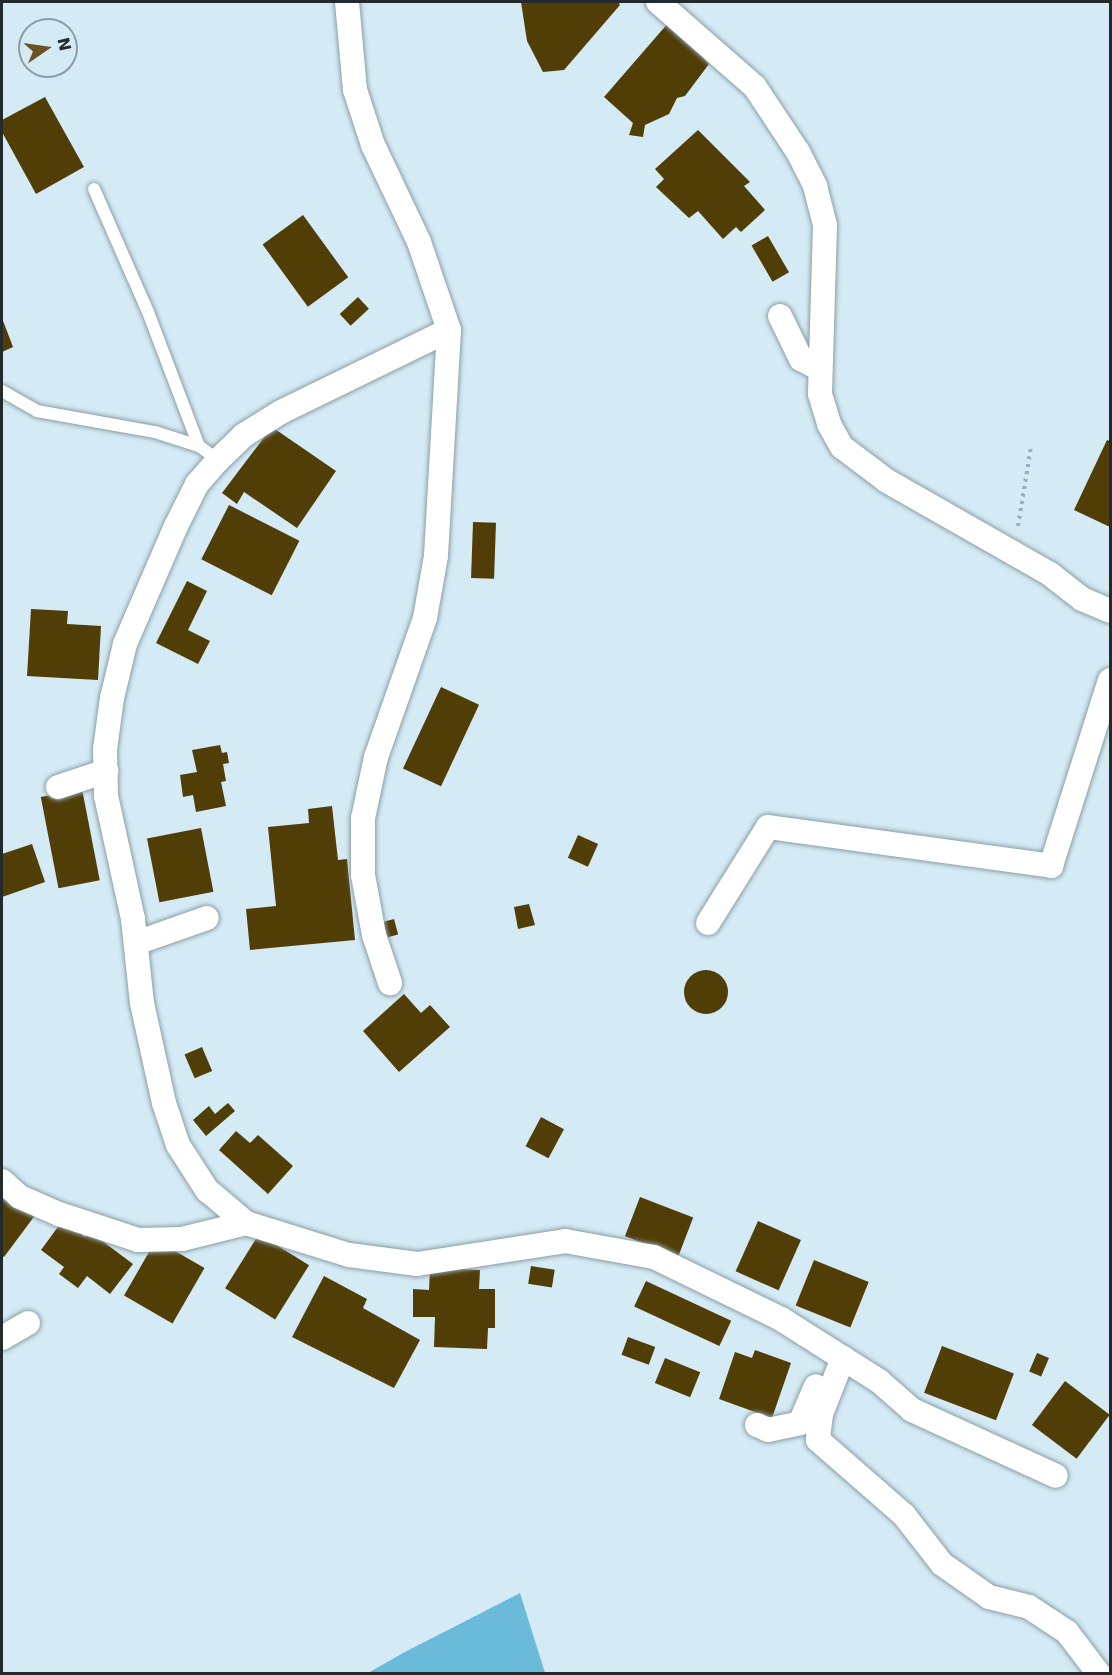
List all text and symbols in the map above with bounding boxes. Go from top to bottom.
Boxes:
north arrow [18,18,78,78]
text: N [53,36,75,53]

